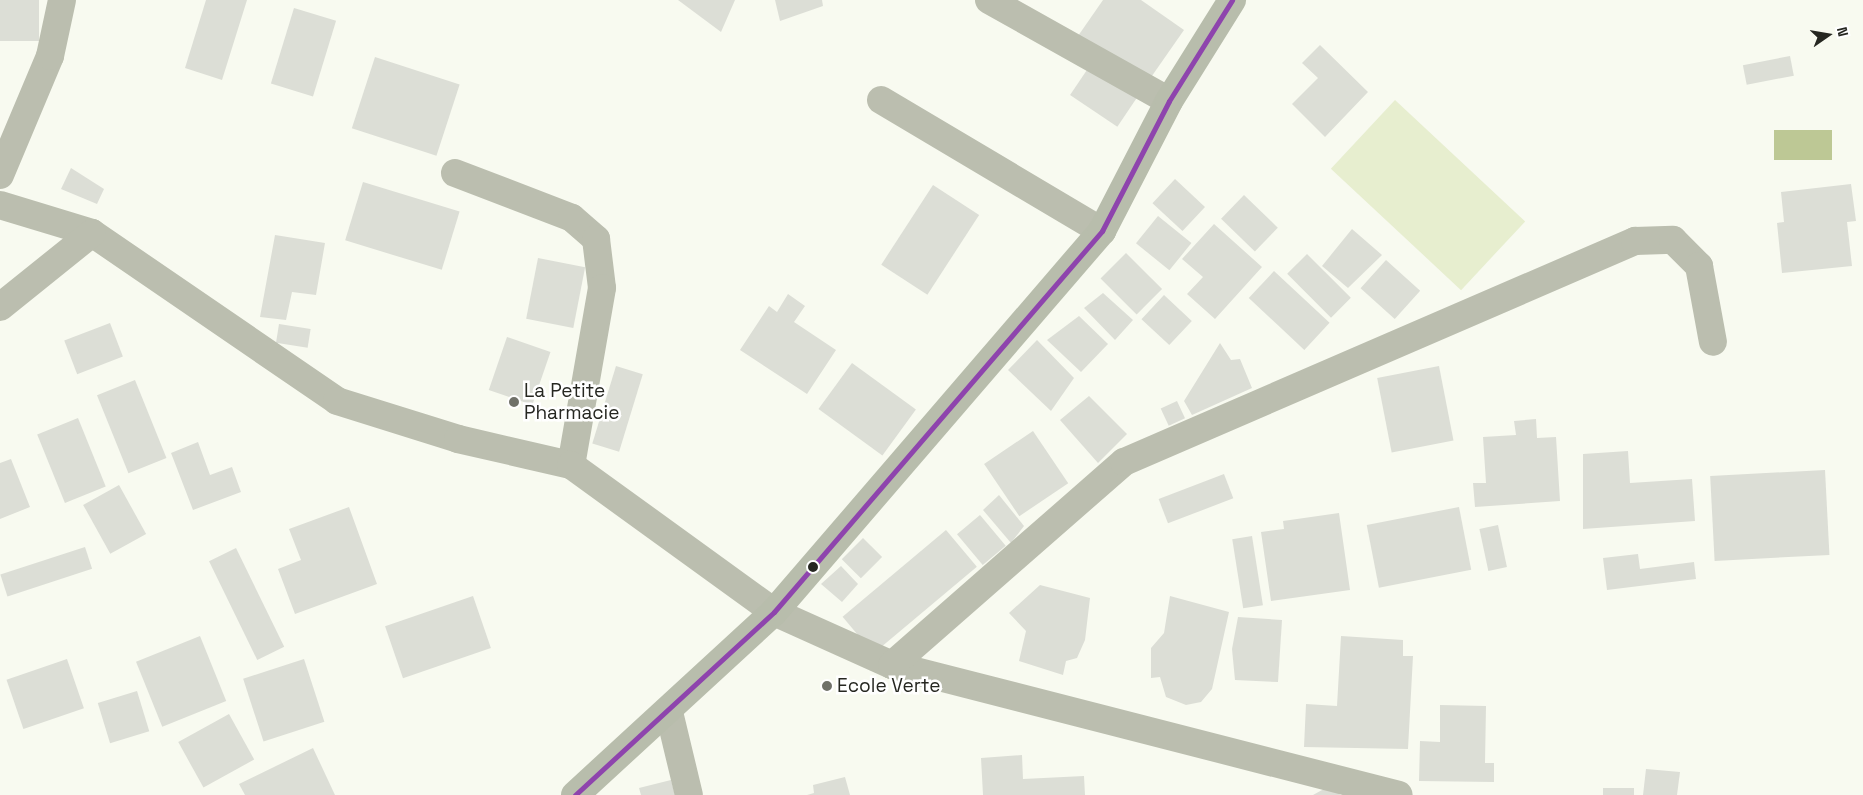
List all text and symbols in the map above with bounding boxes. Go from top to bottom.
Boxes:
north arrow [1803,10,1853,60]
text: N [1833,25,1852,38]
place label: La Petite Pharmacie [524,380,619,424]
marker: La Petite Pharmacie [508,396,520,408]
unlabelled marker [808,562,818,572]
place label: Ecole Verte [837,675,941,697]
marker: Ecole Verte [821,680,833,692]

